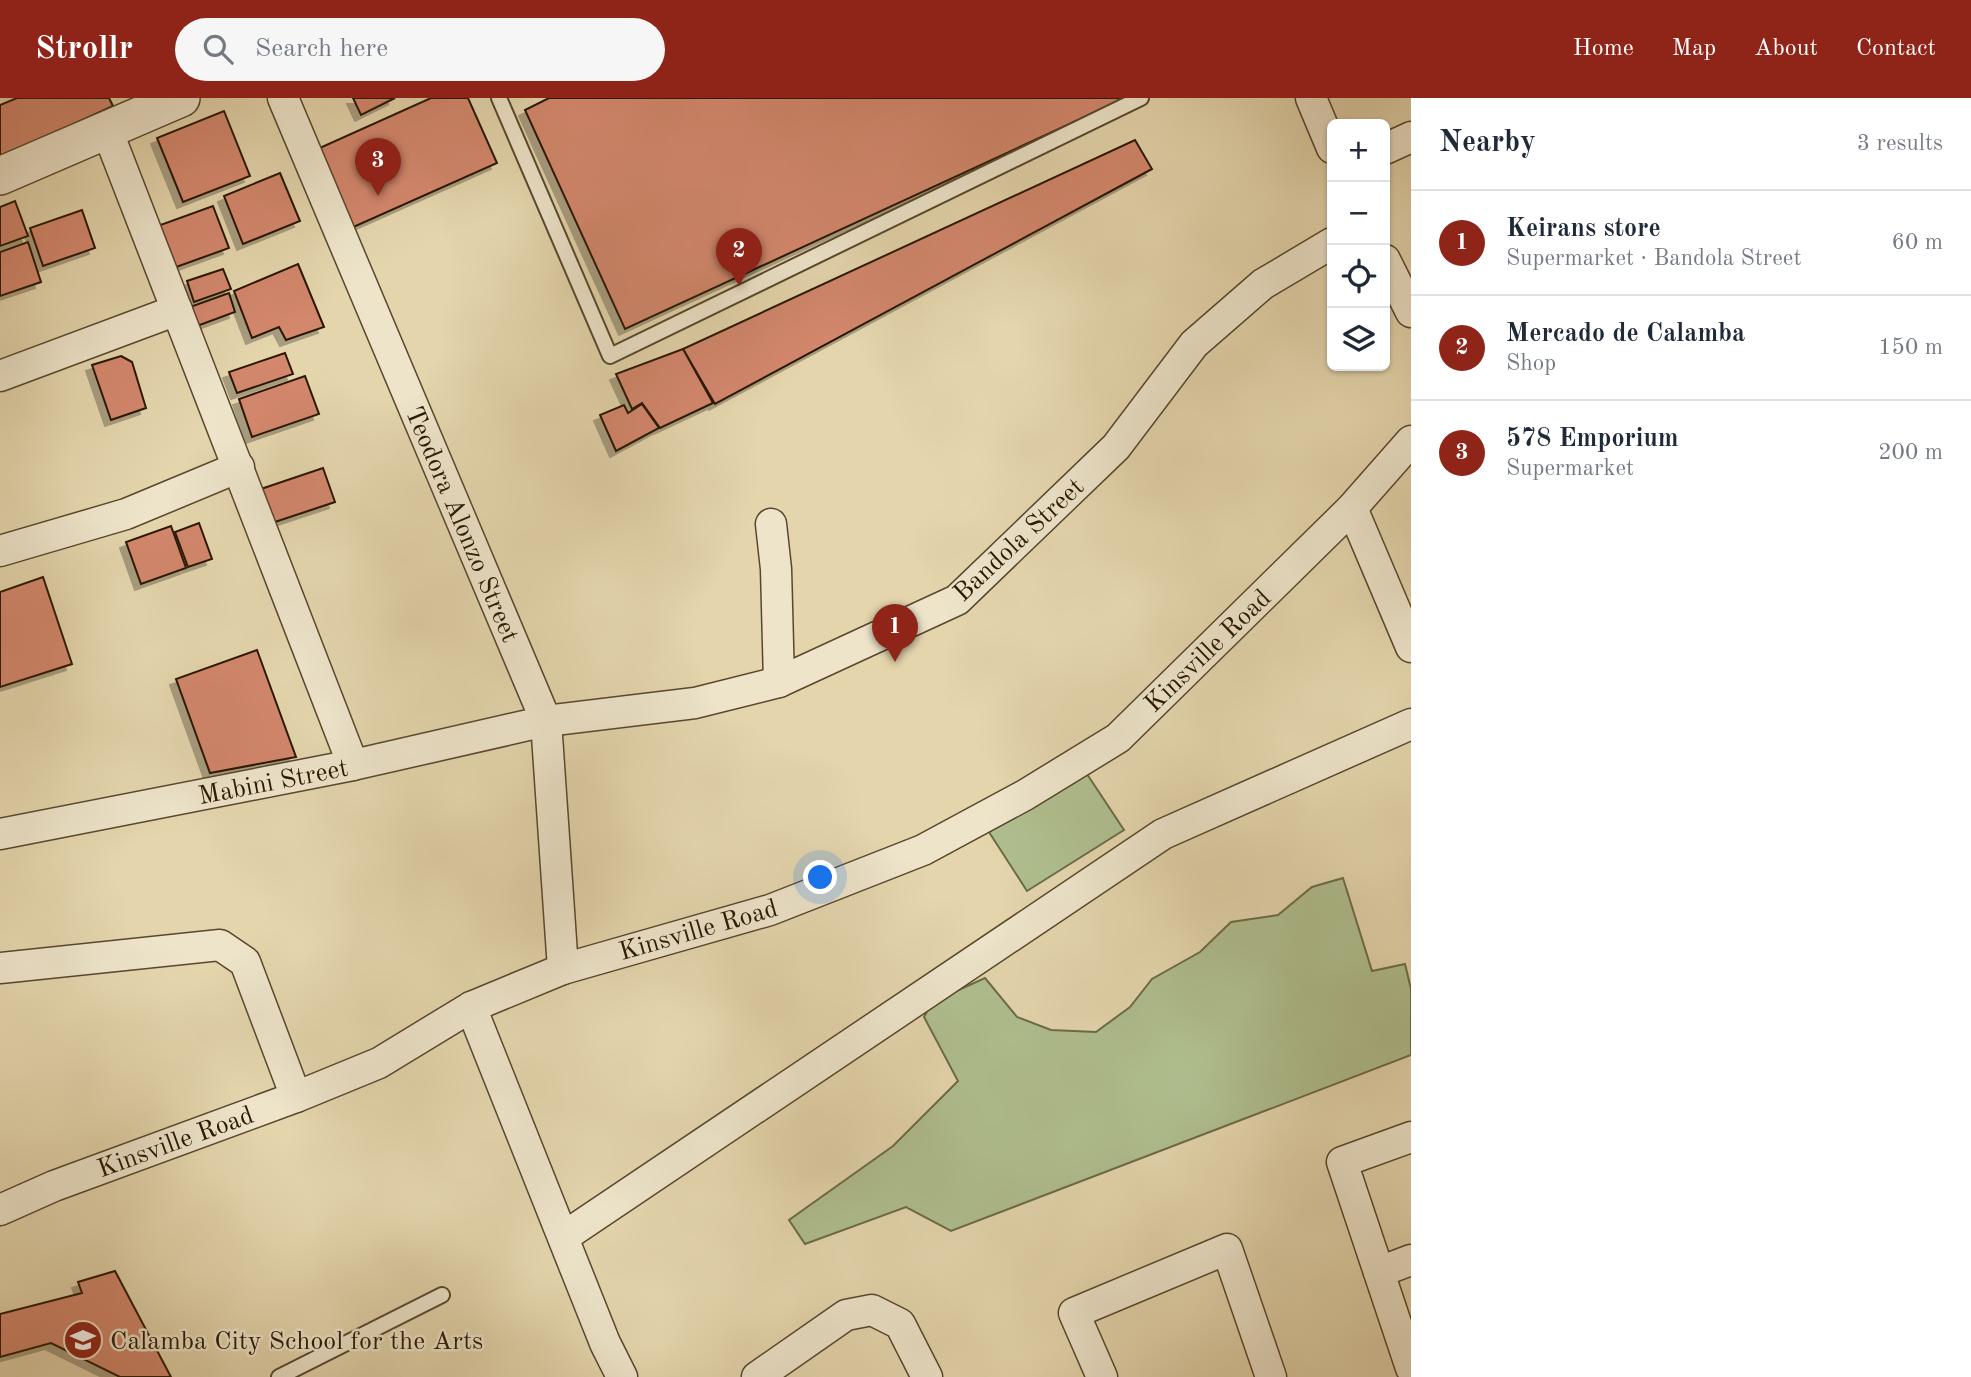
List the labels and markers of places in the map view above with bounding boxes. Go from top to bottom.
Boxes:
pin: 3 [355,138,401,196]
pin: 2 [716,228,762,286]
pin: 1 [872,604,918,662]
school or university icon: Calamba City School for the Arts [62,1319,104,1361]
place label: Calamba City School for the Arts [110,1329,483,1355]

